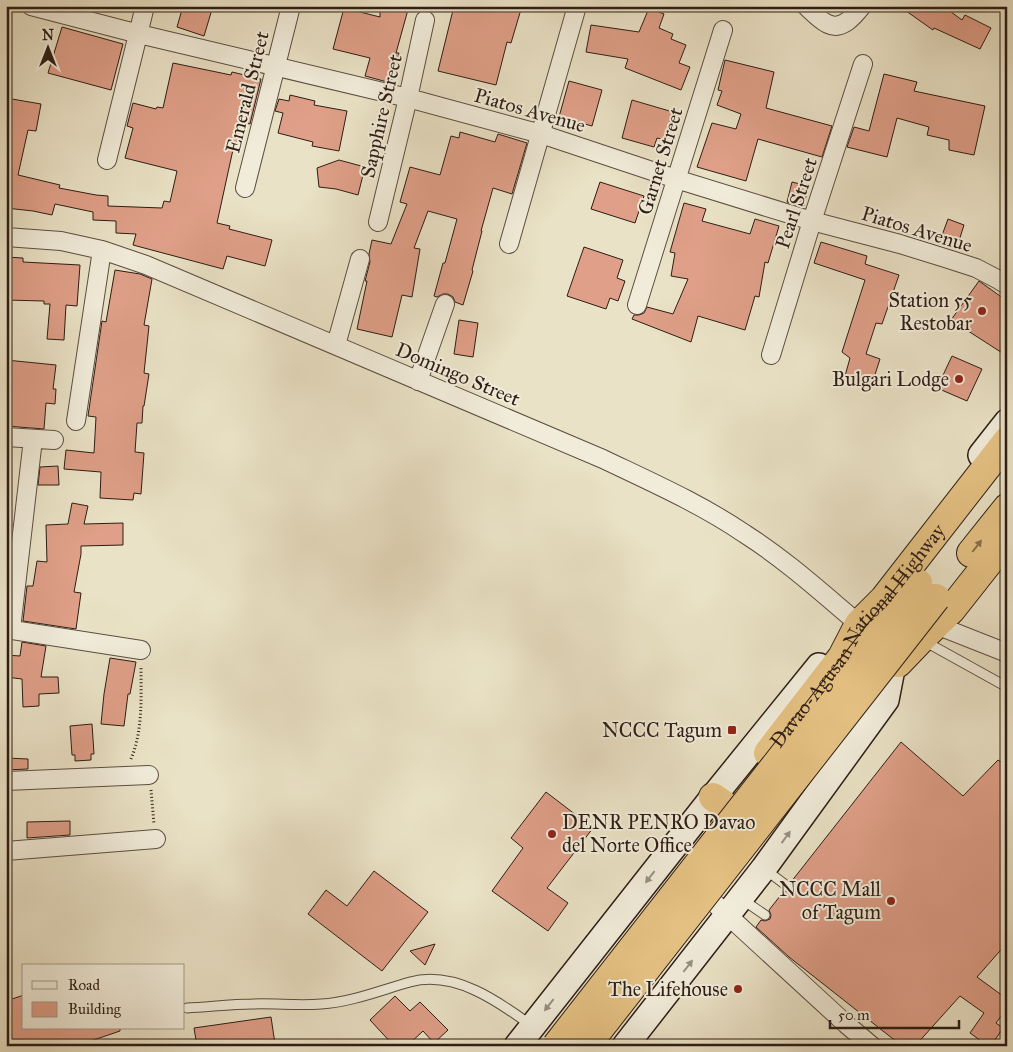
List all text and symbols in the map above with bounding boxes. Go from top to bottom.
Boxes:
north arrow [22,22,72,72]
text: N [42,27,54,44]
street label: Emerald Street [220,29,274,155]
street label: Sapphire Street [355,52,407,180]
street label: Piatos Avenue [472,83,588,137]
street label: Garnet Street [632,105,688,217]
street label: Pearl Street [770,154,822,252]
street label: Piatos Avenue [859,201,975,257]
place label: Station 55 Restobar [889,288,972,335]
marker: Station 55 Restobar [976,305,988,317]
street label: Domingo Street [392,337,524,412]
place label: Bulgari Lodge [832,367,949,392]
marker: Bulgari Lodge [953,373,965,385]
street label: Davao-Agusan National Highway [765,519,950,752]
one-way arrow [972,539,982,553]
place label: NCCC Tagum [602,718,722,743]
marker: NCCC Tagum [726,724,738,736]
place label: DENR PENRO Davao del Norte Office [562,810,755,857]
marker: DENR PENRO Davao del Norte Office [546,828,558,840]
one-way arrow [781,831,792,844]
one-way arrow [644,870,655,883]
place label: NCCC Mall of Tagum [779,877,882,925]
marker: NCCC Mall of Tagum [885,895,897,907]
one-way arrow [682,960,693,973]
legend [22,964,185,1030]
text: Road [68,976,100,994]
place label: The Lifehouse [608,977,728,1001]
marker: The Lifehouse [732,983,744,995]
scale bar [830,997,959,1029]
one-way arrow [544,998,555,1011]
text: Building [68,1000,122,1018]
text: 50 m [838,1006,870,1024]

